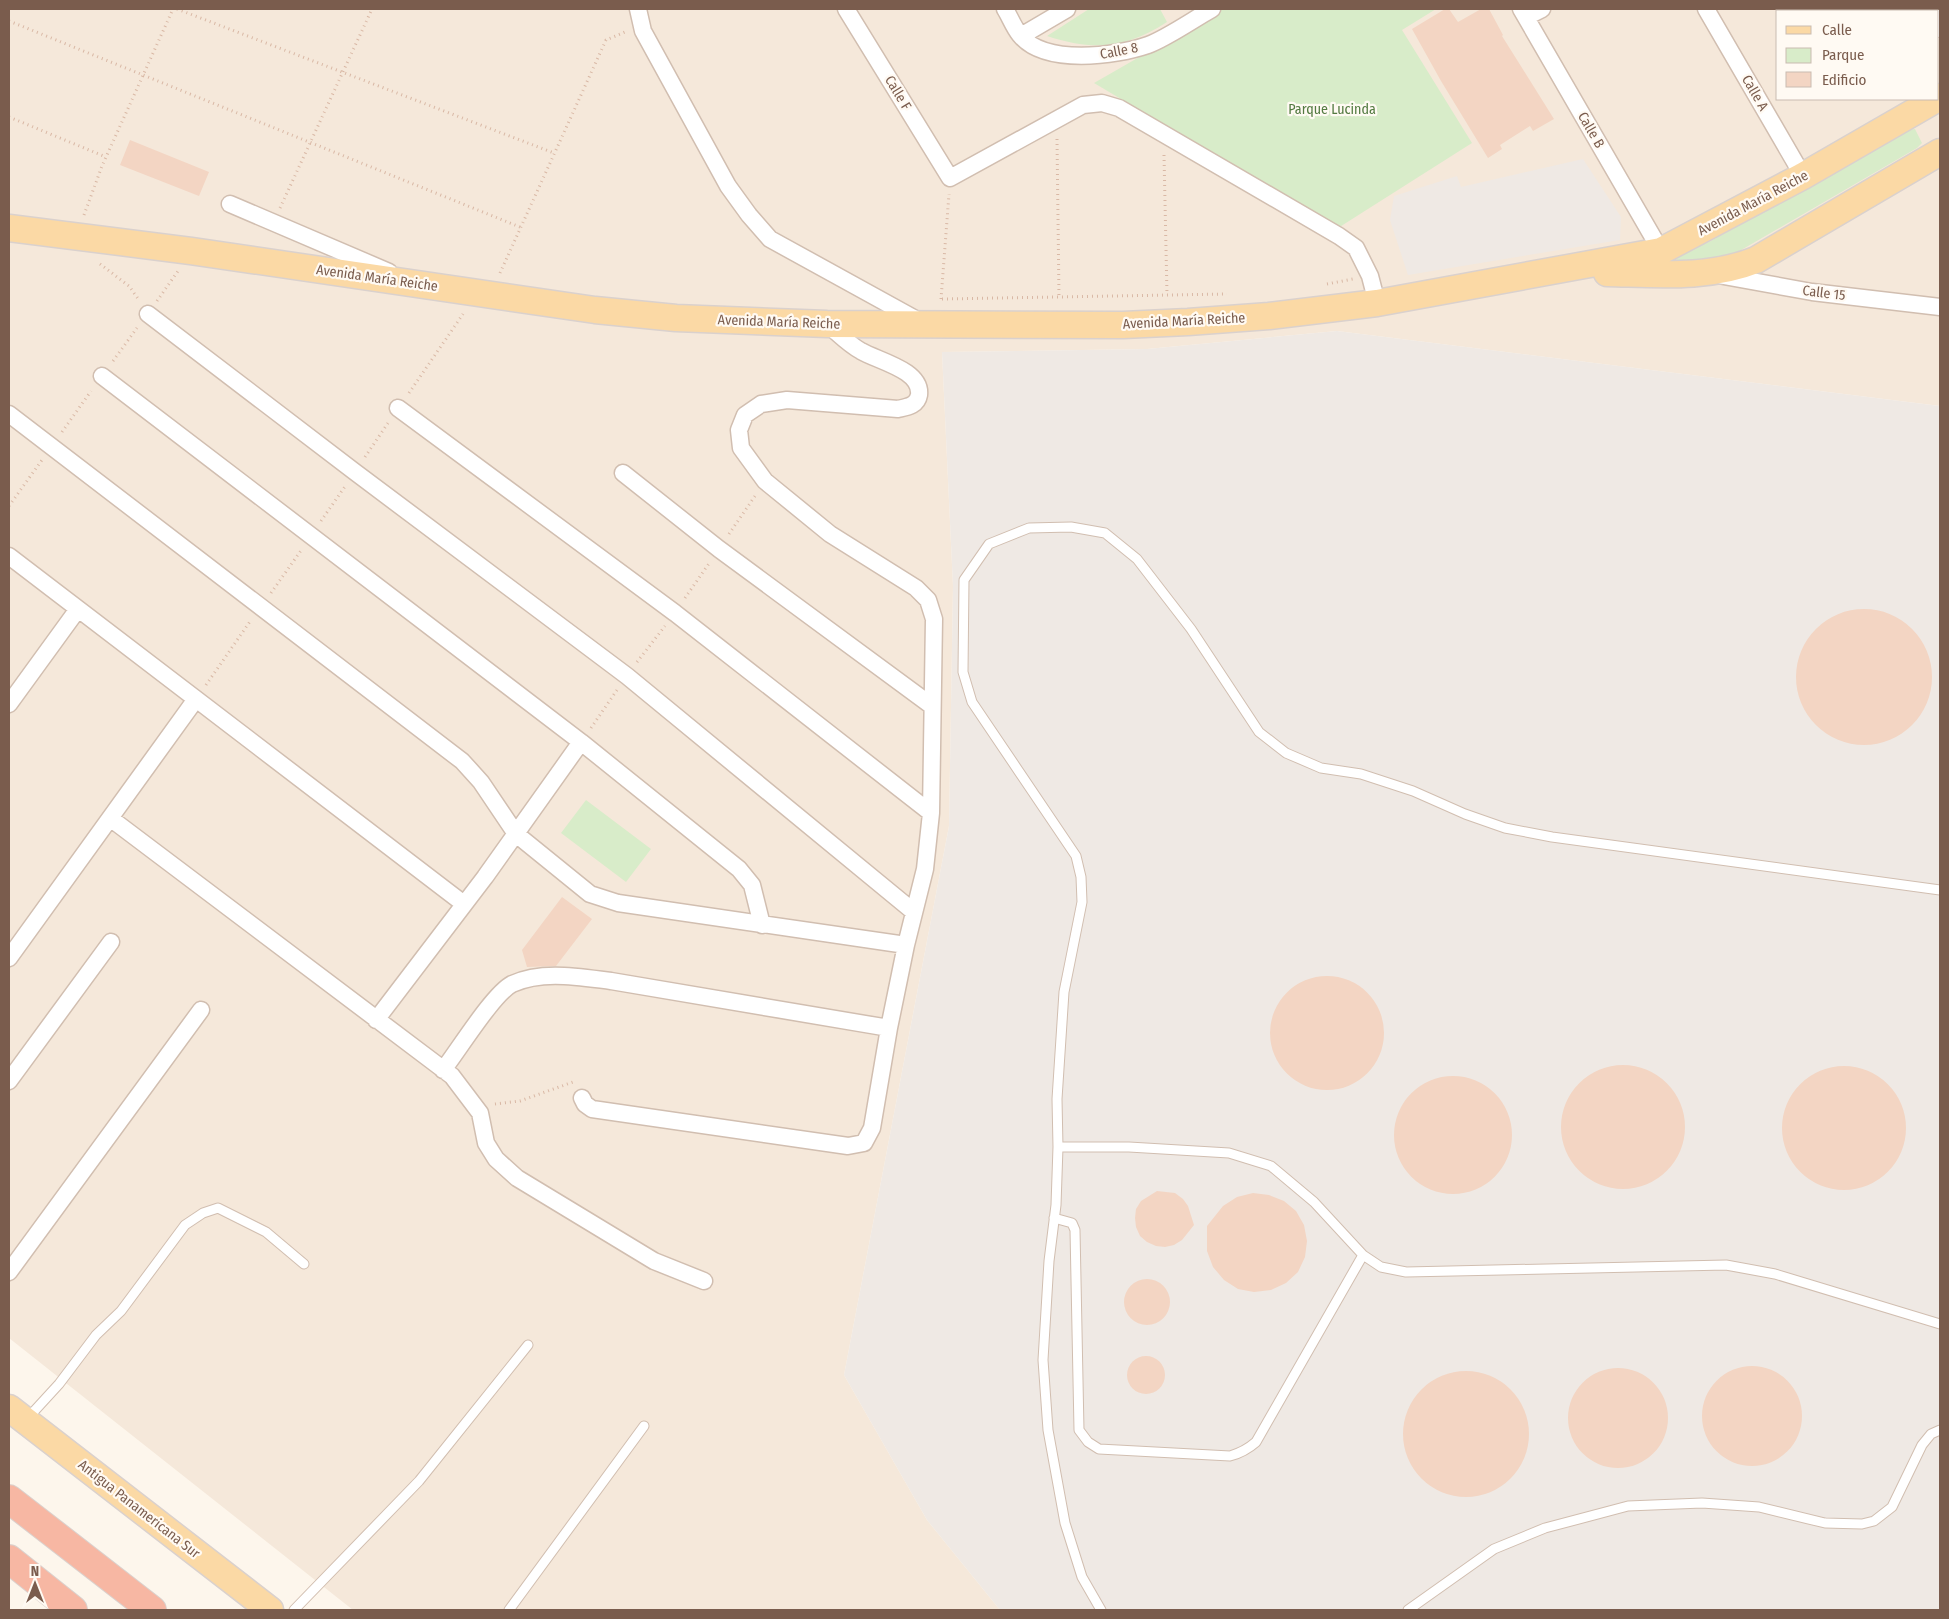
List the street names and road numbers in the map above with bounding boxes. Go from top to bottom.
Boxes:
street label: Calle 8 [1099,39,1139,63]
street label: Calle A [1738,72,1772,115]
street label: Calle F [881,73,915,113]
street label: Calle B [1574,109,1608,151]
street label: Avenida María Reiche [1695,167,1811,239]
street label: Avenida María Reiche [315,261,439,295]
street label: Calle 15 [1802,282,1846,304]
street label: Avenida María Reiche [1122,309,1246,333]
street label: Avenida María Reiche [717,311,841,333]
street label: Antigua Panamericana Sur [75,1456,203,1562]

